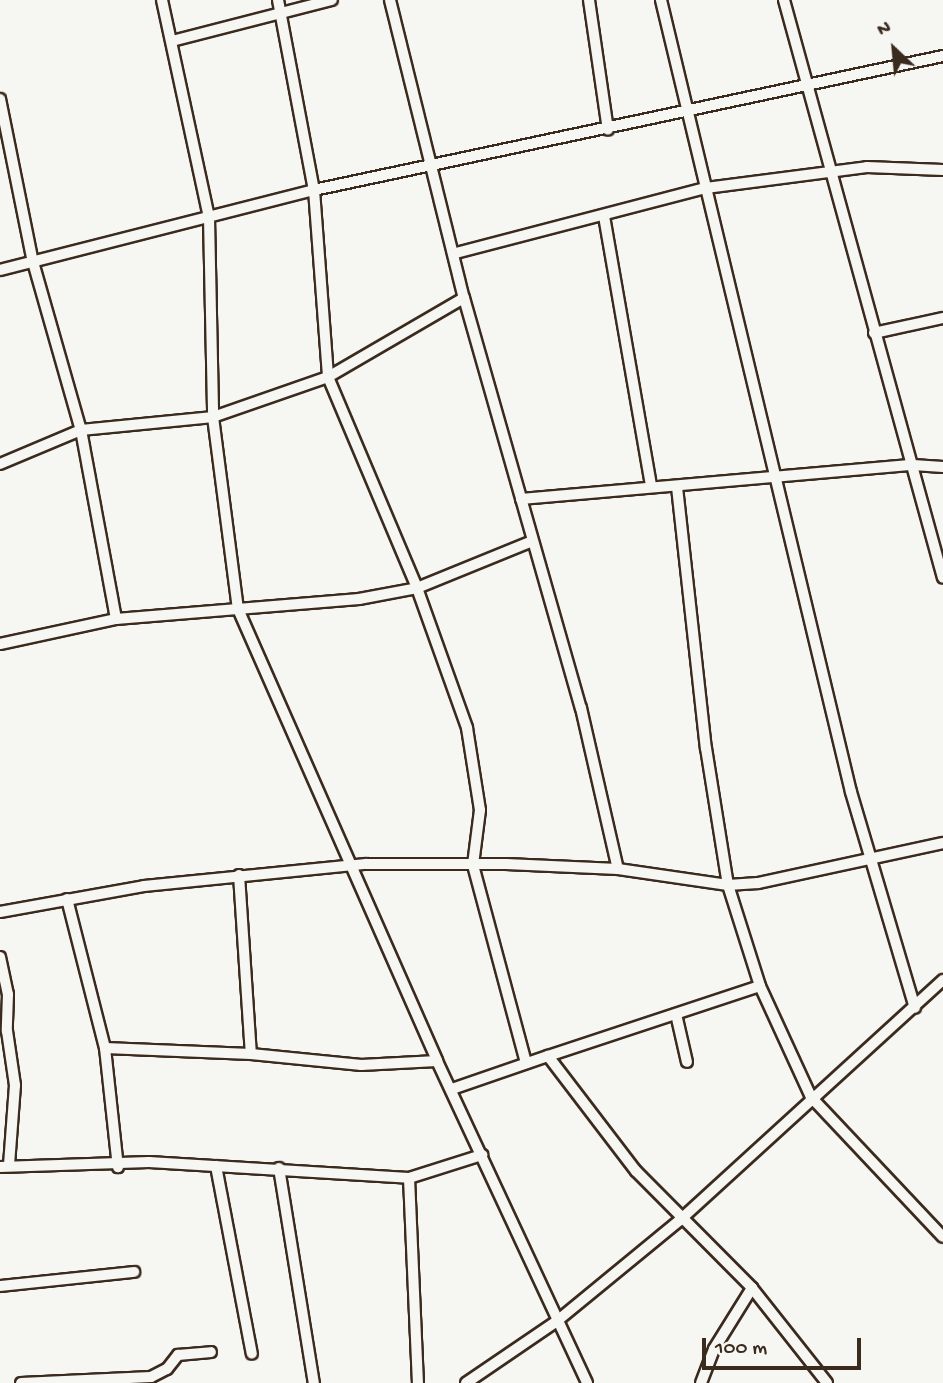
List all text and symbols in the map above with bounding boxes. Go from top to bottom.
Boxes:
north arrow [859,14,929,84]
text: N [874,17,895,43]
scale bar [705,1324,864,1368]
text: 100 m [715,1337,767,1362]

